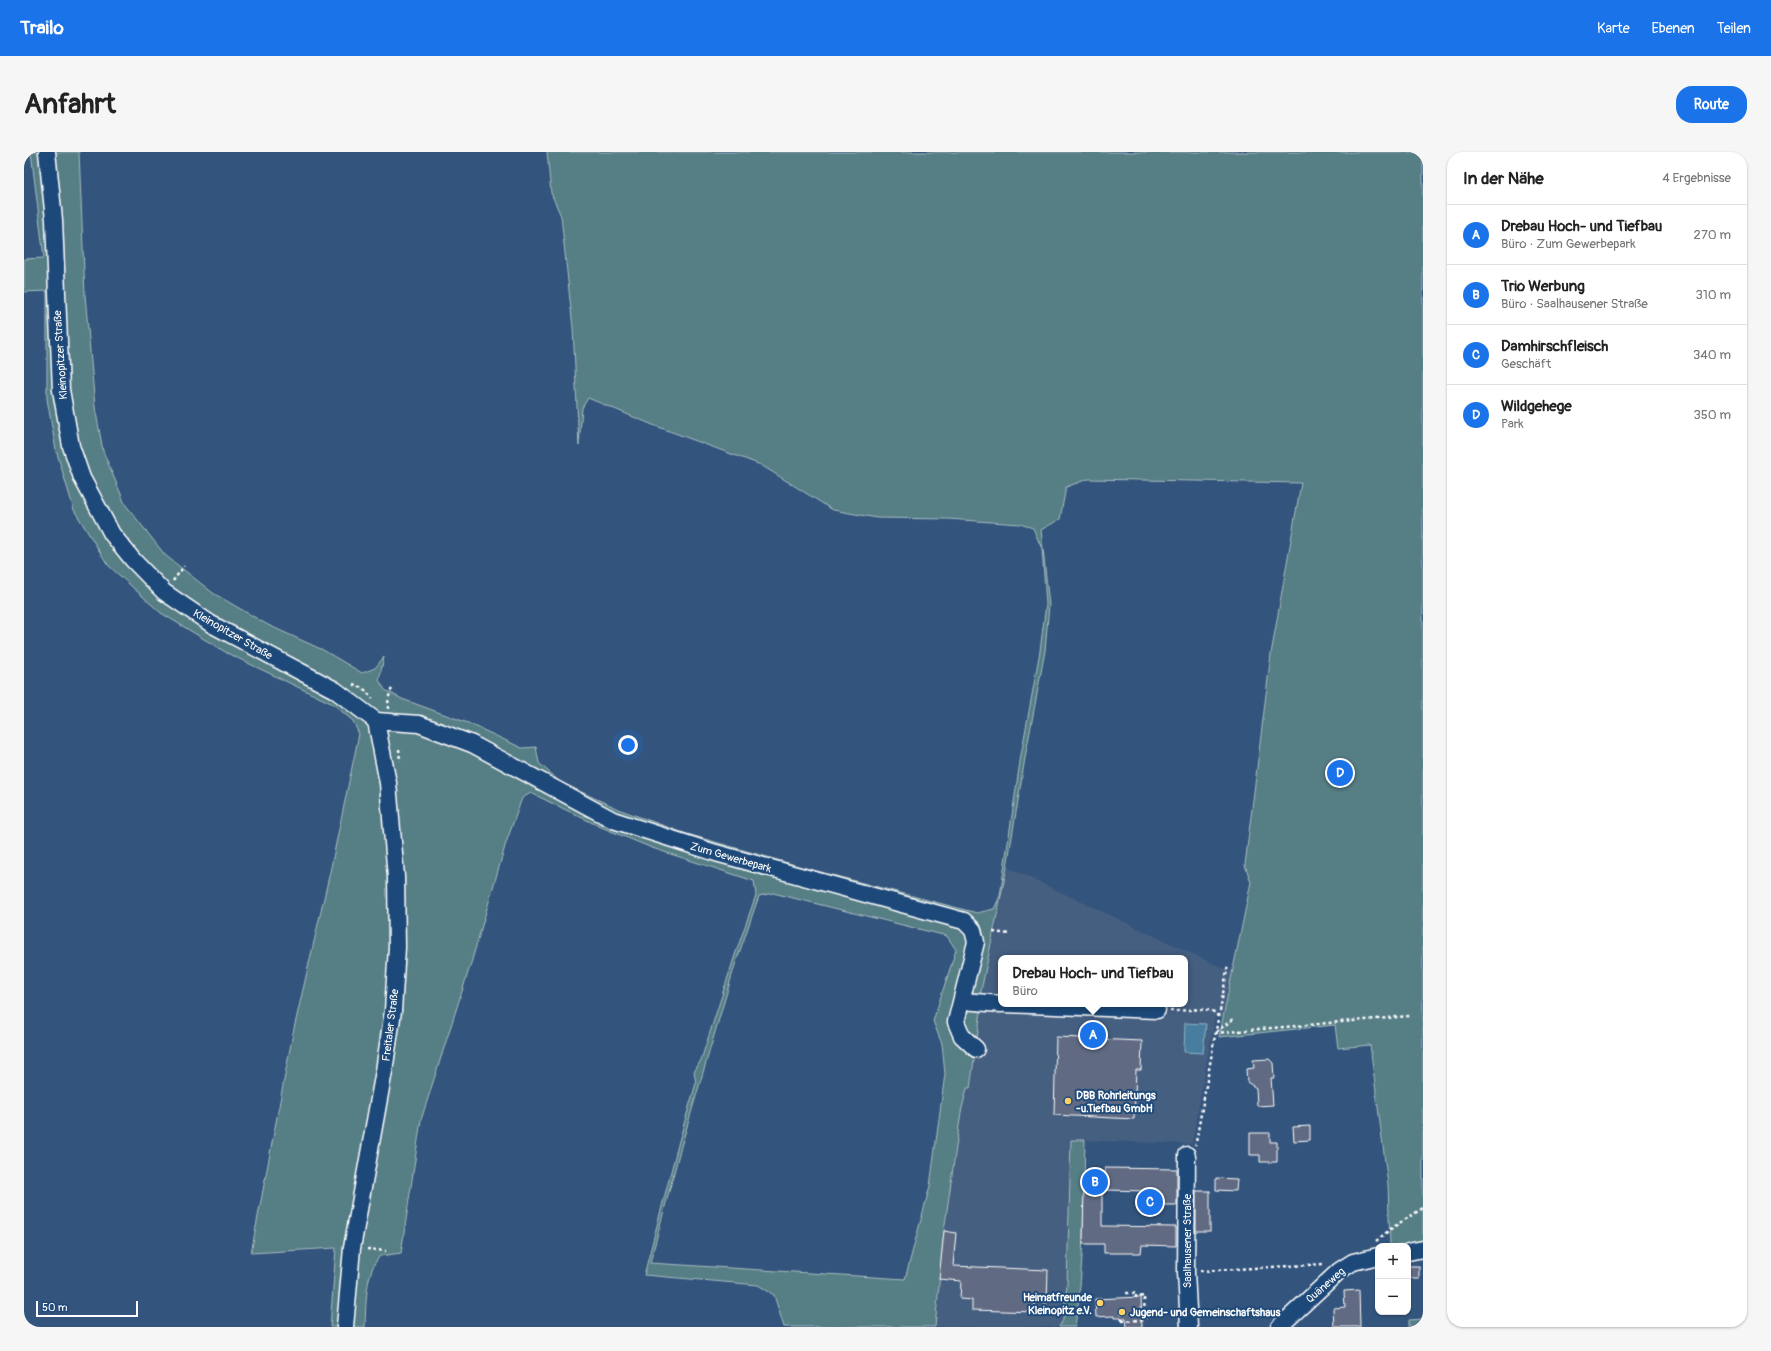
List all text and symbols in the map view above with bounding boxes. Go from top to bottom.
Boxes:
text: Trailo [20,16,64,40]
text: Karte [1597,20,1630,37]
text: Ebenen [1652,20,1695,37]
text: Teilen [1717,20,1751,37]
button: Route [1676,86,1747,123]
text: Anfahrt [24,87,116,122]
text: In der Nähe [1463,168,1544,189]
text: 4 Ergebnisse [1662,170,1731,186]
text: Drebau Hoch- und Tiefbau [1501,217,1662,236]
text: A [1472,227,1480,243]
text: 270 m [1694,227,1731,243]
text: Büro · Zum Gewerbepark [1501,236,1636,252]
text: Trio Werbung [1501,277,1585,296]
text: B [1472,287,1480,303]
text: 310 m [1695,287,1731,303]
text: Büro · Saalhausener Straße [1501,296,1648,312]
street label: Kleinopitzer Straße [51,309,70,400]
text: Damhirschfleisch [1501,337,1608,356]
text: C [1472,347,1480,363]
text: 340 m [1693,347,1731,363]
text: Geschäft [1501,356,1551,372]
text: Wildgehege [1501,397,1572,416]
text: D [1472,407,1480,423]
text: 350 m [1693,407,1731,423]
text: Park [1501,416,1524,432]
street label: Kleinopitzer Straße [191,606,275,663]
your location [618,735,638,755]
pin: D [1327,758,1353,788]
street label: Zum Gewerbepark [689,840,773,875]
popup [998,955,1188,1007]
text: Drebau Hoch- und Tiefbau [1012,964,1174,983]
text: Büro [1012,983,1038,999]
street label: Freitaler Straße [380,988,401,1062]
pin: A [1080,1020,1106,1050]
place label: DBB Rohrleitungs -u.Tiefbau GmbH [1076,1089,1156,1115]
marker: DBB Rohrleitungs -u.Tiefbau GmbH [1063,1096,1073,1106]
pin: B [1082,1167,1108,1197]
pin: C [1137,1187,1163,1217]
street label: Saalhausener Straße [1181,1193,1194,1288]
map controls [1375,1243,1411,1315]
button: + [1375,1243,1411,1279]
street label: Quäneweg [1303,1265,1348,1306]
button: − [1375,1279,1411,1315]
place label: Heimatfreunde Kleinopitz e.V. [1023,1291,1093,1317]
marker: Heimatfreunde Kleinopitz e.V. [1095,1298,1105,1308]
scale bar [36,1299,138,1318]
text: 50 m [42,1301,68,1314]
place label: Jugend- und Gemeinschaftshaus [1130,1306,1281,1319]
marker: Jugend- und Gemeinschaftshaus [1117,1307,1127,1317]

